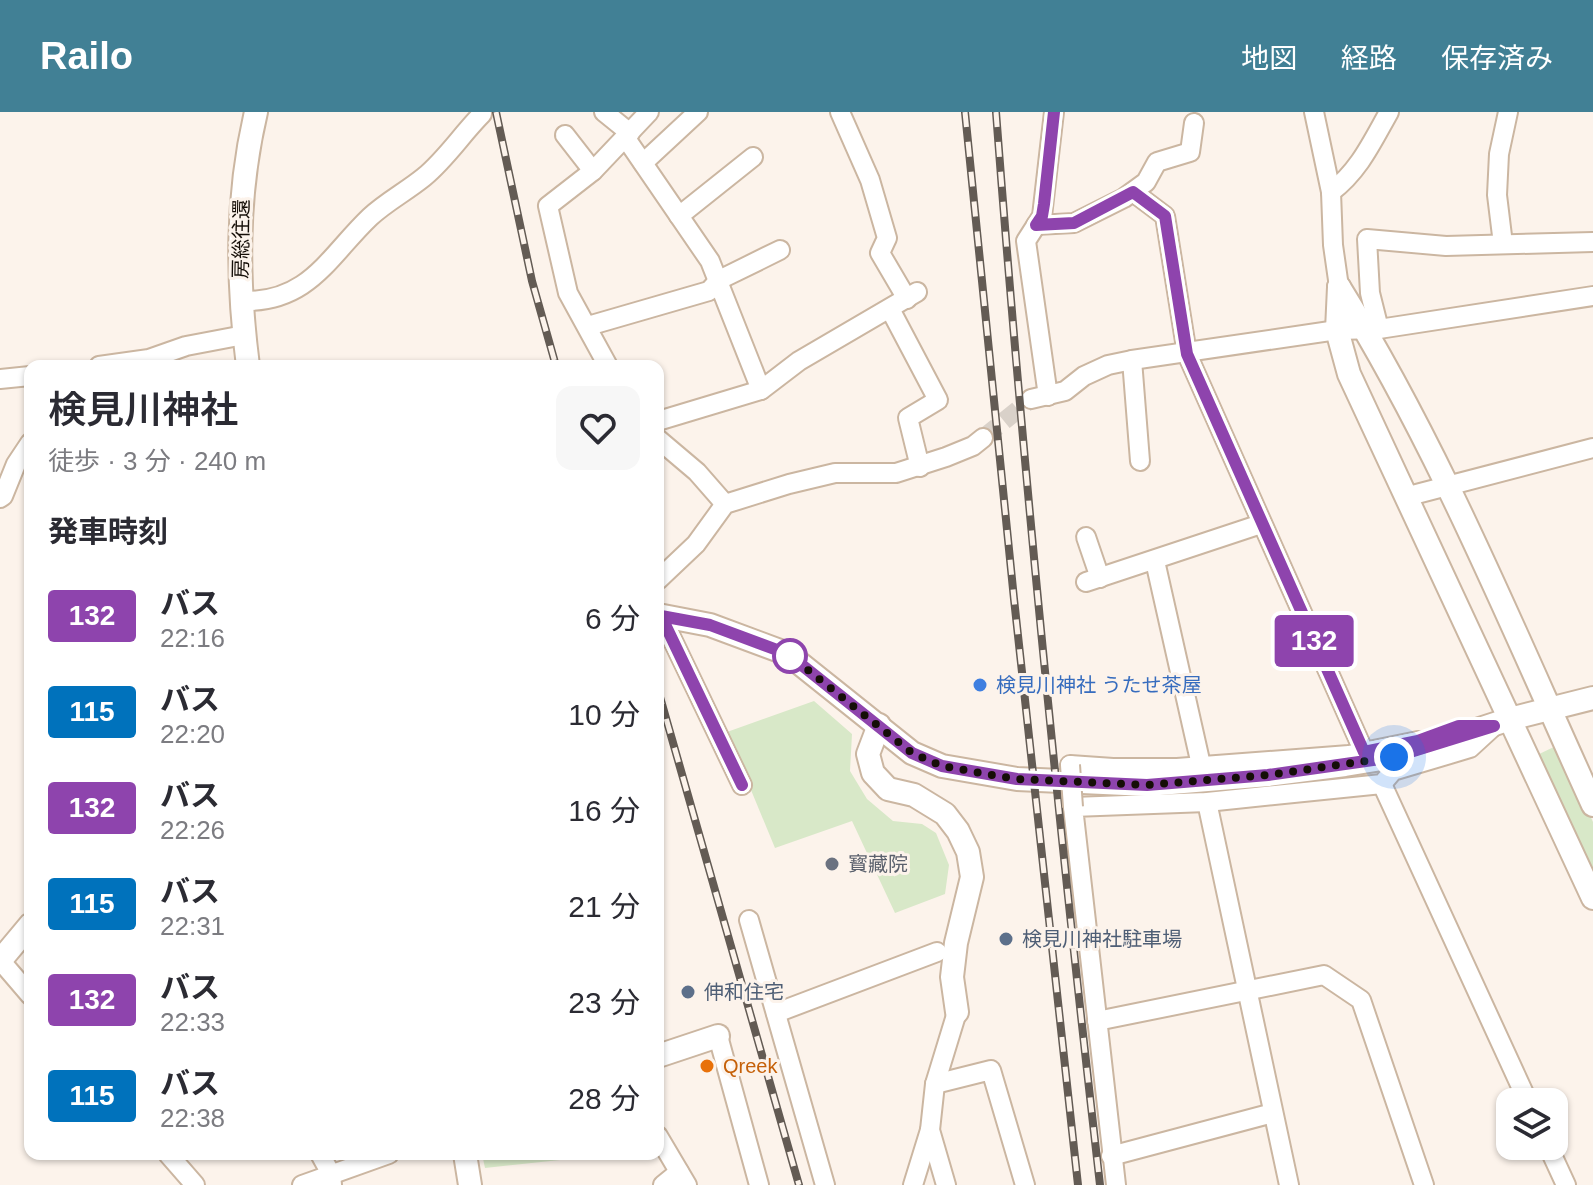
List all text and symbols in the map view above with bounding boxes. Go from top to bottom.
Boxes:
text: Railo [40,35,133,77]
text: 地図 [1241,43,1297,74]
text: 経路 [1341,43,1397,74]
text: 保存済み [1441,43,1553,74]
street label: 房総往還 [229,199,253,279]
button: heart [556,386,640,470]
text: 検見川神社 [48,389,238,431]
text: 徒歩 · 3 分 · 240 m [48,446,266,476]
text: 発車時刻 [48,515,168,548]
text: バス [160,587,220,620]
text: 132 [69,600,115,631]
text: 6 分 [585,602,640,635]
line badge: 132 [1268,615,1360,667]
text: 22:16 [160,623,225,653]
text: 132 [1291,625,1337,656]
unlabelled marker [773,639,807,673]
place label: 検見川神社 うたせ茶屋 [996,674,1202,696]
marker: 検見川神社 うたせ茶屋 [971,676,989,694]
text: バス [160,683,220,716]
text: 115 [69,696,115,727]
text: 10 分 [568,698,640,731]
text: 22:20 [160,719,225,749]
your location [1374,737,1414,777]
text: バス [160,779,220,812]
text: 132 [69,792,115,823]
text: 16 分 [568,794,640,827]
text: 22:26 [160,815,225,845]
place label: 寳藏院 [848,853,908,875]
marker: 寳藏院 [823,855,841,873]
text: バス [160,875,220,908]
text: 115 [69,888,115,919]
text: 21 分 [568,890,640,923]
text: 22:31 [160,911,225,941]
place label: 検見川神社駐車場 [1022,928,1182,950]
marker: 検見川神社駐車場 [997,930,1015,948]
text: バス [160,971,220,1004]
place label: 伸和住宅 [704,981,784,1003]
marker: 伸和住宅 [679,983,697,1001]
text: 132 [69,984,115,1015]
text: 23 分 [568,986,640,1019]
text: 22:33 [160,1007,225,1037]
place label: Qreek [723,1055,778,1077]
marker: Qreek [698,1057,716,1075]
text: バス [160,1067,220,1100]
text: 115 [69,1080,115,1111]
text: 28 分 [568,1082,640,1115]
map controls [1496,1088,1568,1160]
button: layers [1496,1088,1568,1160]
text: 22:38 [160,1103,225,1133]

